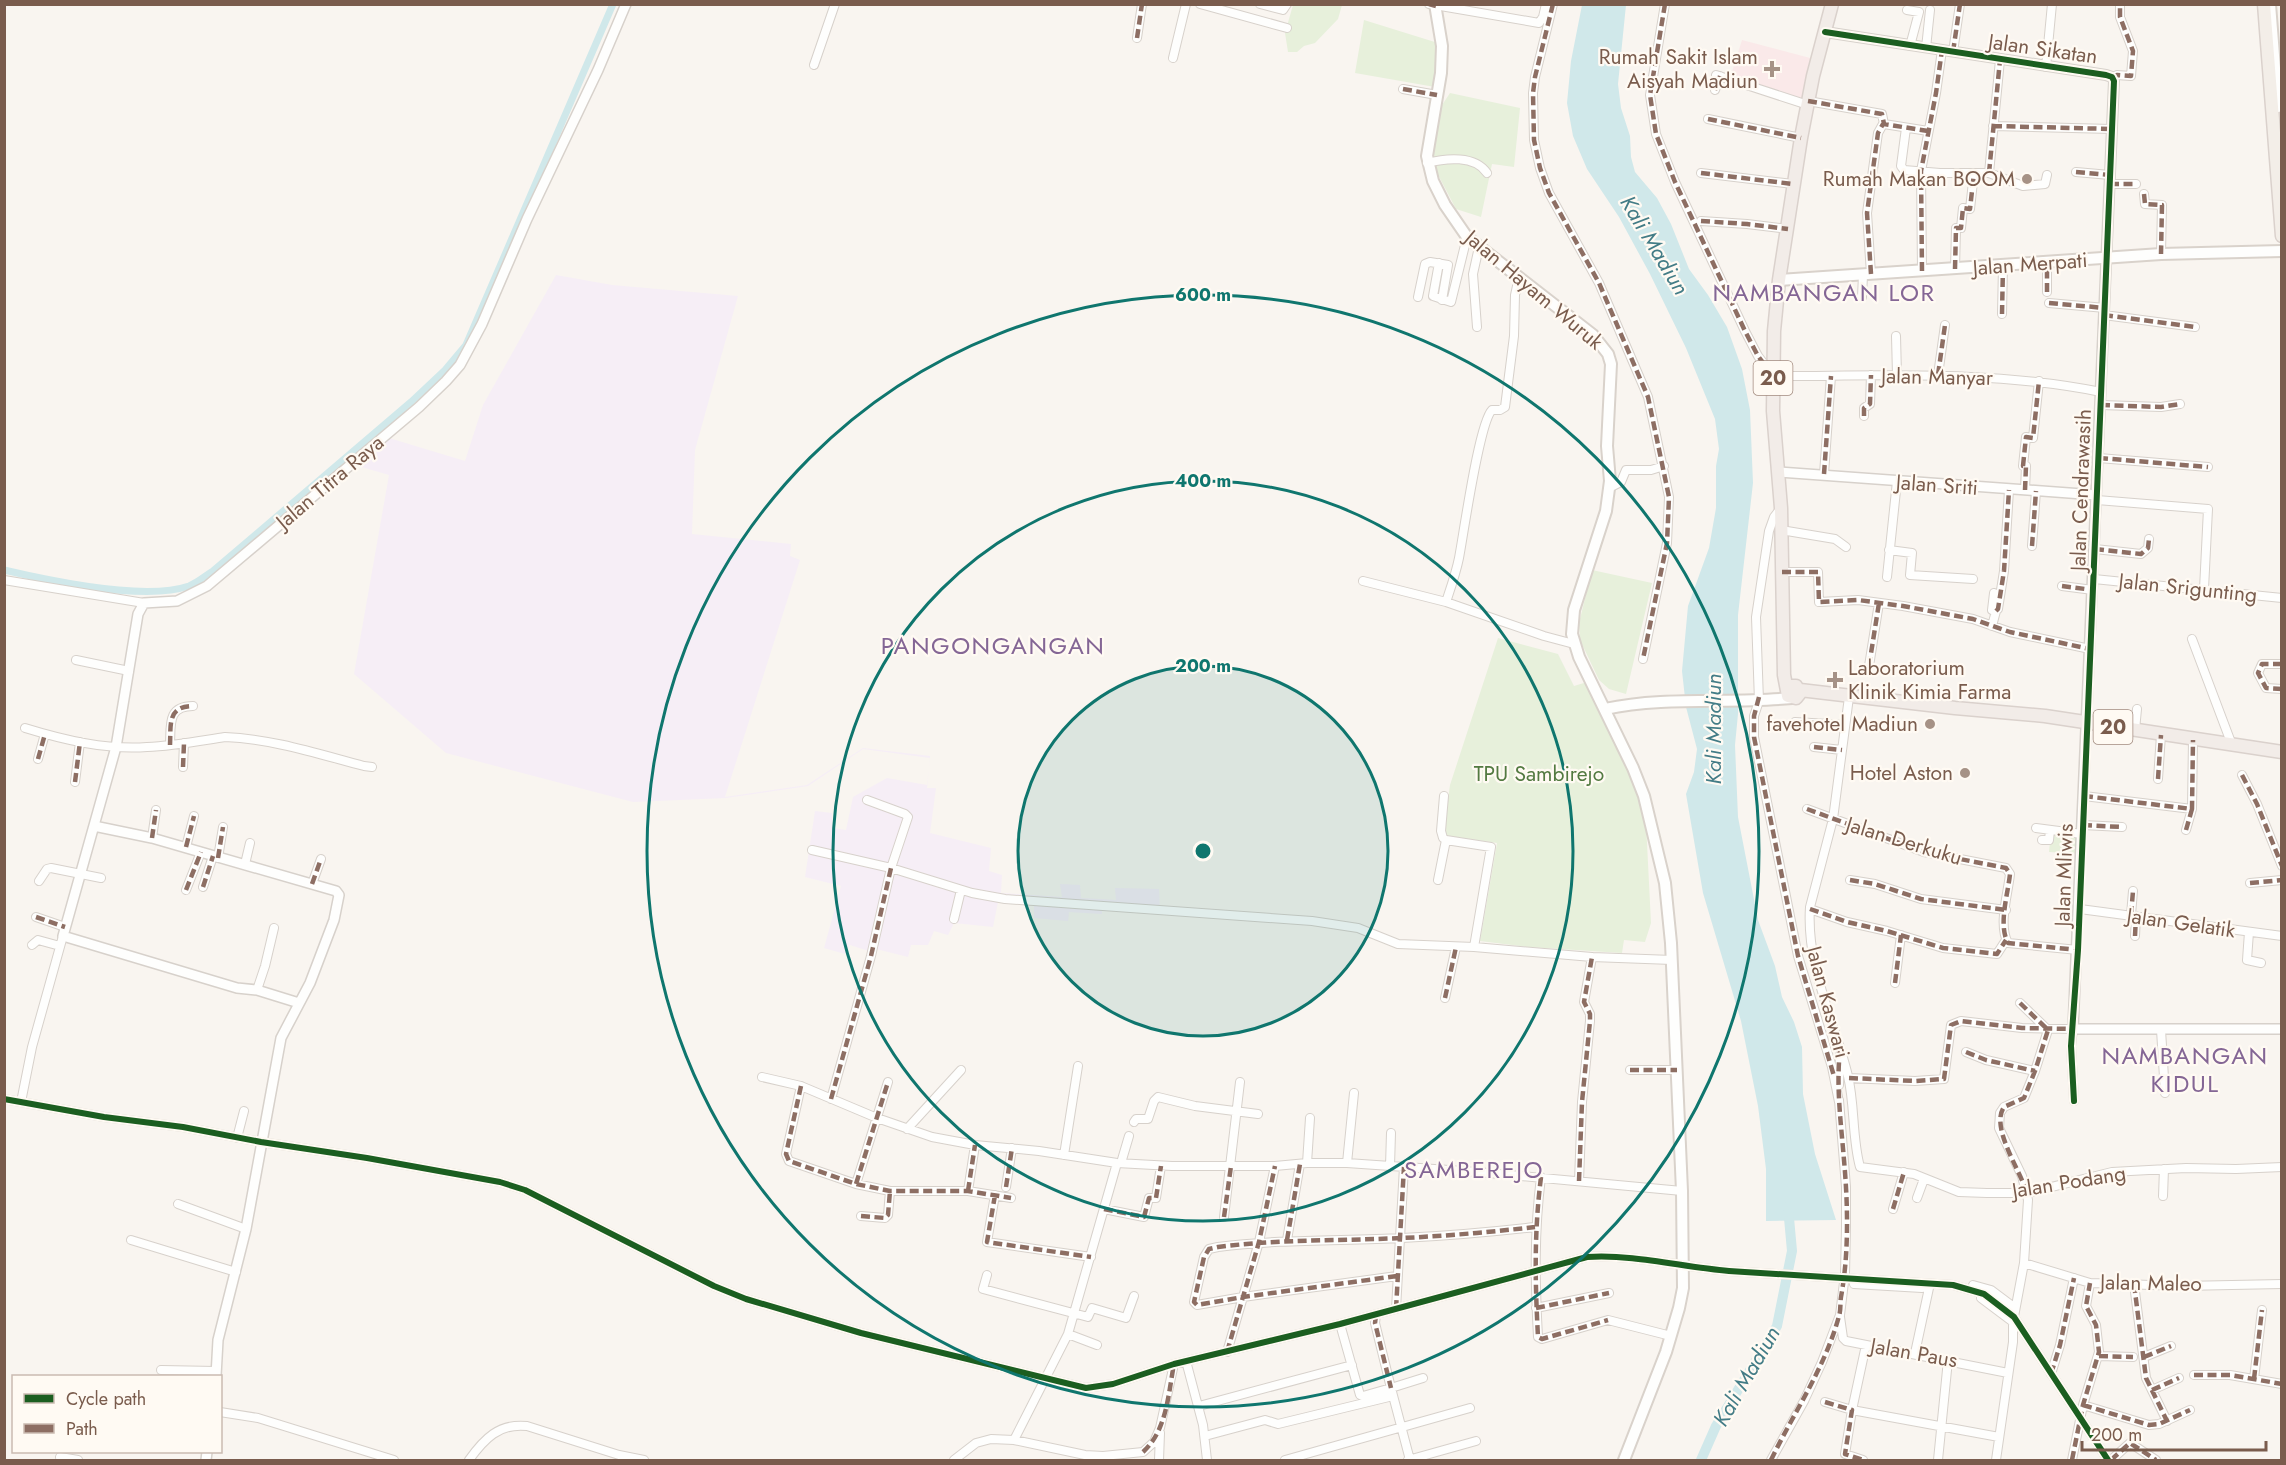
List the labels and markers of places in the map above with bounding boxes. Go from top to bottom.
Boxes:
place label: Rumah Sakit Islam Aisyah Madiun [1599,42,1758,96]
marker: Rumah Sakit Islam Aisyah Madiun [1763,60,1781,78]
place label: Rumah Makan BOOM [1823,164,2015,194]
marker: Rumah Makan BOOM [2020,172,2034,186]
place label: Laboratorium Klinik Kimia Farma [1848,653,2011,707]
marker: Laboratorium Klinik Kimia Farma [1826,671,1844,689]
place label: favehotel Madiun [1766,709,1918,739]
marker: favehotel Madiun [1923,717,1937,731]
place label: Hotel Aston [1850,758,1953,788]
marker: Hotel Aston [1958,766,1972,780]
centre of rings [1193,841,1213,861]

